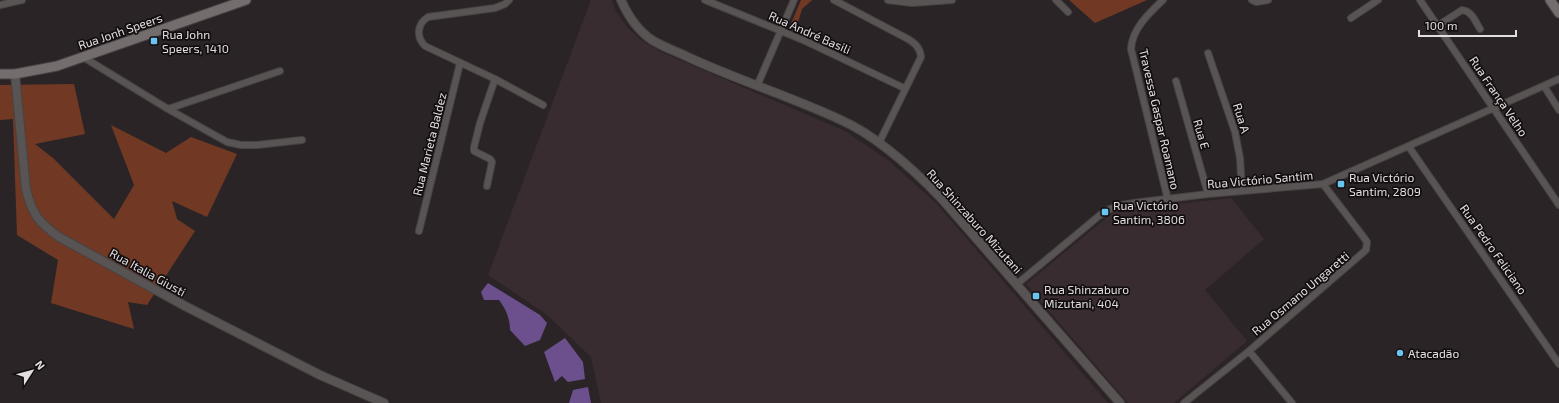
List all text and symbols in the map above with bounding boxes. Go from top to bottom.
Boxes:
street label: Rua André Basili [767,8,853,56]
street label: Rua Jonh Speers [76,10,164,52]
scale bar [1419,12,1516,38]
text: 100 m [1425,18,1457,32]
place label: Rua John Speers, 1410 [162,27,229,55]
marker: Rua John Speers, 1410 [149,36,159,46]
street label: Travessa Gaspar Roamano [1137,47,1183,191]
street label: Rua França Velho [1466,53,1531,139]
street label: Rua Marieta Baldez [409,91,449,197]
street label: Rua A [1231,101,1253,135]
street label: Rua E [1191,118,1213,151]
street label: Rua Shinzaburo Mizutani [925,166,1025,276]
street label: Rua Victório Santim [1206,167,1314,191]
place label: Rua Victório Santim, 2809 [1349,170,1421,198]
marker: Rua Victório Santim, 2809 [1336,179,1346,189]
place label: Rua Victório Santim, 3806 [1113,198,1185,226]
street label: Rua Pedro Feliciano [1458,201,1530,297]
marker: Rua Victório Santim, 3806 [1100,207,1110,217]
street label: Rua Italia Giusti [108,245,188,299]
street label: Rua Osmano Ungaretti [1249,248,1351,338]
place label: Rua Shinzaburo Mizutani, 404 [1044,282,1129,310]
marker: Rua Shinzaburo Mizutani, 404 [1031,291,1041,301]
place label: Atacadão [1408,346,1459,360]
marker: Atacadão [1395,348,1405,358]
north arrow [12,351,52,391]
text: N [33,358,48,372]

